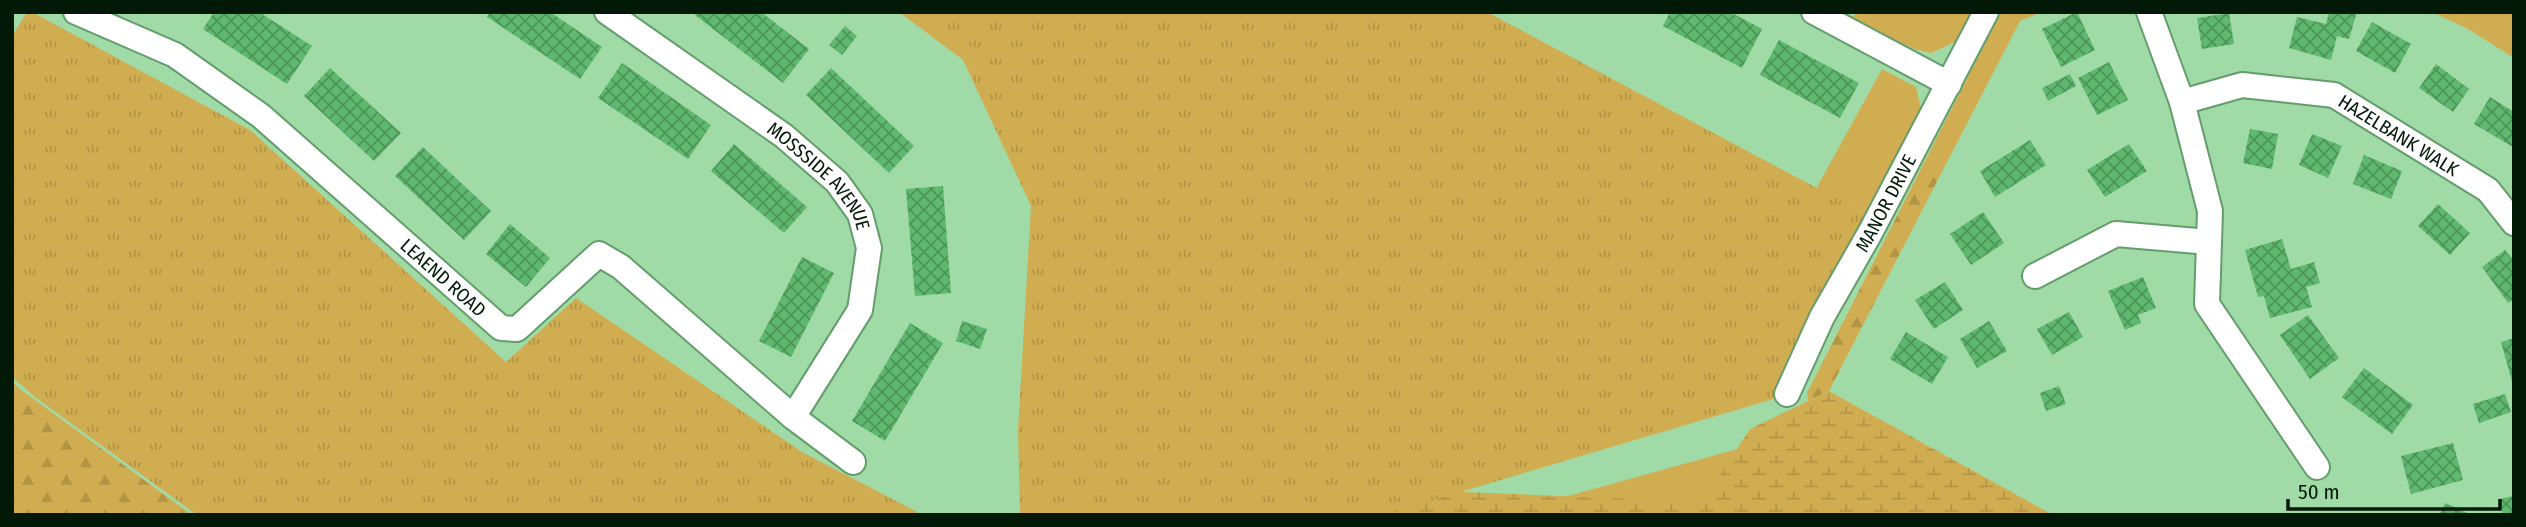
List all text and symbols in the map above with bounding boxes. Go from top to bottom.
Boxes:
street label: HAZELBANK WALK [2334,90,2464,182]
street label: MOSSSIDE AVENUE [763,117,875,232]
street label: MANOR DRIVE [1851,151,1921,256]
street label: LEAEND ROAD [396,234,491,321]
scale bar [2288,468,2500,512]
text: 50 m [2298,479,2340,505]

